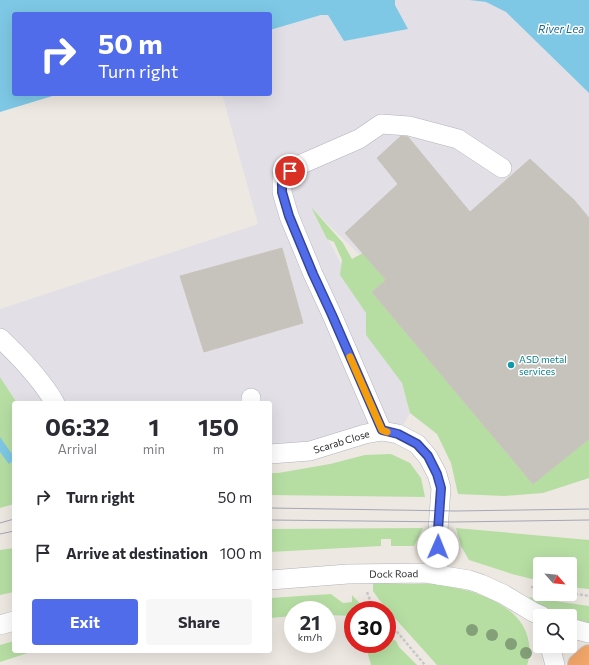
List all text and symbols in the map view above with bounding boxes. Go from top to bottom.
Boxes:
water label: River Lea [538,22,584,35]
text: 50 m [98,26,163,60]
icon: right [32,28,84,80]
text: Turn right [98,60,178,82]
pin [273,154,307,188]
icon: arrive [279,160,301,182]
place label: ASD metal services [519,353,567,377]
marker: ASD metal services [506,360,516,370]
text: 06:32 [45,412,110,441]
text: 1 [148,412,159,441]
text: 150 [198,412,239,441]
street label: Scarab Close [312,427,370,456]
text: Arrival [58,441,97,457]
text: min [143,441,165,457]
text: m [213,441,224,457]
icon: right [32,486,54,508]
text: Turn right [66,488,135,506]
text: 50 m [218,488,252,506]
position arrow [417,526,459,568]
icon: arrive [32,542,54,564]
text: Arrive at destination [66,544,208,562]
text: 100 m [220,544,262,562]
north arrow [533,557,577,601]
map controls [533,557,577,653]
street label: Dock Road [369,567,419,580]
button: Exit [32,599,138,645]
button: Share [146,599,252,645]
speed limit sign: 30 [344,601,396,653]
button: search [533,609,577,653]
text: 21 [300,610,320,634]
text: km/h [298,631,322,643]

